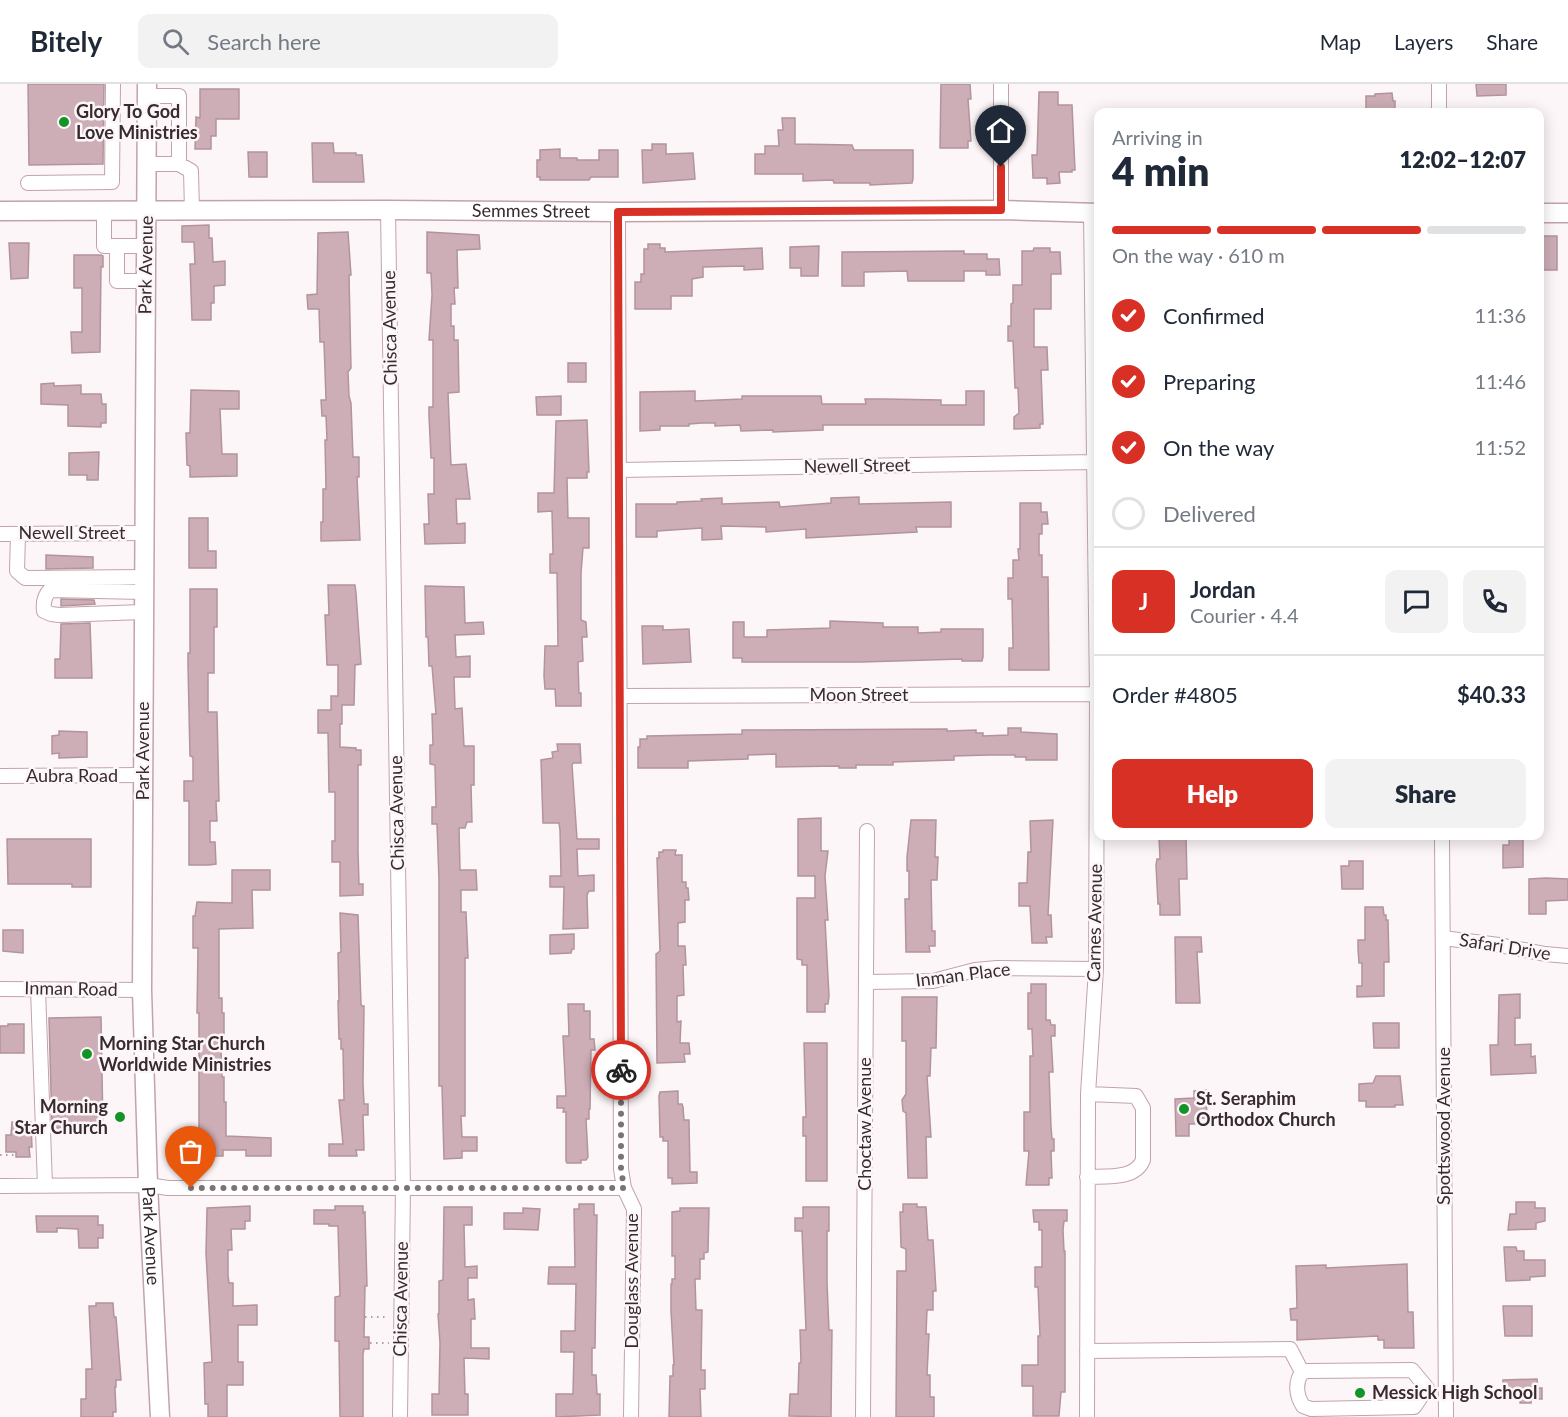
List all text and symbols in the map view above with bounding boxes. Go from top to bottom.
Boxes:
search box [138,14,558,68]
text: Bitely [30,24,102,58]
icon: search [159,25,192,58]
text: Search here [207,28,321,55]
text: Map [1320,29,1361,54]
text: Layers [1394,29,1453,54]
text: Share [1486,29,1538,54]
place label: Glory To God Love Ministries [76,100,198,143]
pin [975,105,1026,167]
icon: home [984,114,1017,147]
marker: Glory To God Love Ministries [57,115,71,129]
text: Arriving in [1112,125,1203,149]
text: 12:02–12:07 [1400,146,1526,173]
text: 4 min [1112,148,1209,194]
street label: Semmes Street [472,199,591,222]
street label: Park Avenue [133,215,157,315]
text: On the way · 610 m [1112,243,1285,267]
street label: Chisca Avenue [377,270,401,386]
icon: check [1112,299,1145,332]
text: Confirmed [1163,302,1265,329]
text: 11:36 [1475,303,1526,327]
icon: check [1112,365,1145,398]
text: Preparing [1163,368,1255,395]
text: 11:46 [1475,369,1526,393]
icon: check [1112,431,1145,464]
text: On the way [1163,434,1274,461]
text: 11:52 [1475,435,1526,459]
street label: Newell Street [803,453,911,477]
text: Delivered [1163,500,1256,527]
street label: Newell Street [19,521,126,543]
button: chat [1385,570,1448,633]
button: phone [1463,570,1526,633]
text: Jordan [1190,576,1256,603]
text: J [1139,588,1148,615]
text: Courier · 4.4 [1190,603,1299,627]
text: Order #4805 [1112,681,1238,708]
text: $40.33 [1457,681,1526,708]
street label: Moon Street [810,683,909,705]
street label: Park Avenue [131,702,153,800]
street label: Chisca Avenue [384,755,408,871]
button: Help [1112,759,1313,828]
button: Share [1325,759,1526,828]
street label: Aubra Road [26,764,118,786]
street label: Carnes Avenue [1082,864,1106,982]
street label: Safari Drive [1458,928,1552,964]
street label: Inman Place [914,957,1011,991]
street label: Inman Road [24,976,118,1000]
place label: Morning Star Church Worldwide Ministries [99,1032,271,1075]
courier [591,1040,651,1100]
marker: Morning Star Church Worldwide Ministries [80,1047,94,1061]
street label: Spottswood Avenue [1432,1047,1454,1205]
icon: bike [605,1054,638,1087]
street label: Choctaw Avenue [853,1057,875,1191]
place label: St. Seraphim Orthodox Church [1196,1087,1336,1130]
place label: Morning Star Church [14,1095,108,1138]
marker: St. Seraphim Orthodox Church [1177,1102,1191,1116]
marker: Morning Star Church [113,1110,127,1124]
pin [165,1126,216,1188]
icon: bag [174,1135,207,1168]
street label: Park Avenue [138,1186,165,1286]
street label: Douglass Avenue [620,1213,642,1349]
street label: Chisca Avenue [388,1241,412,1357]
place label: Messick High School [1372,1381,1538,1403]
marker: Messick High School [1353,1386,1367,1400]

